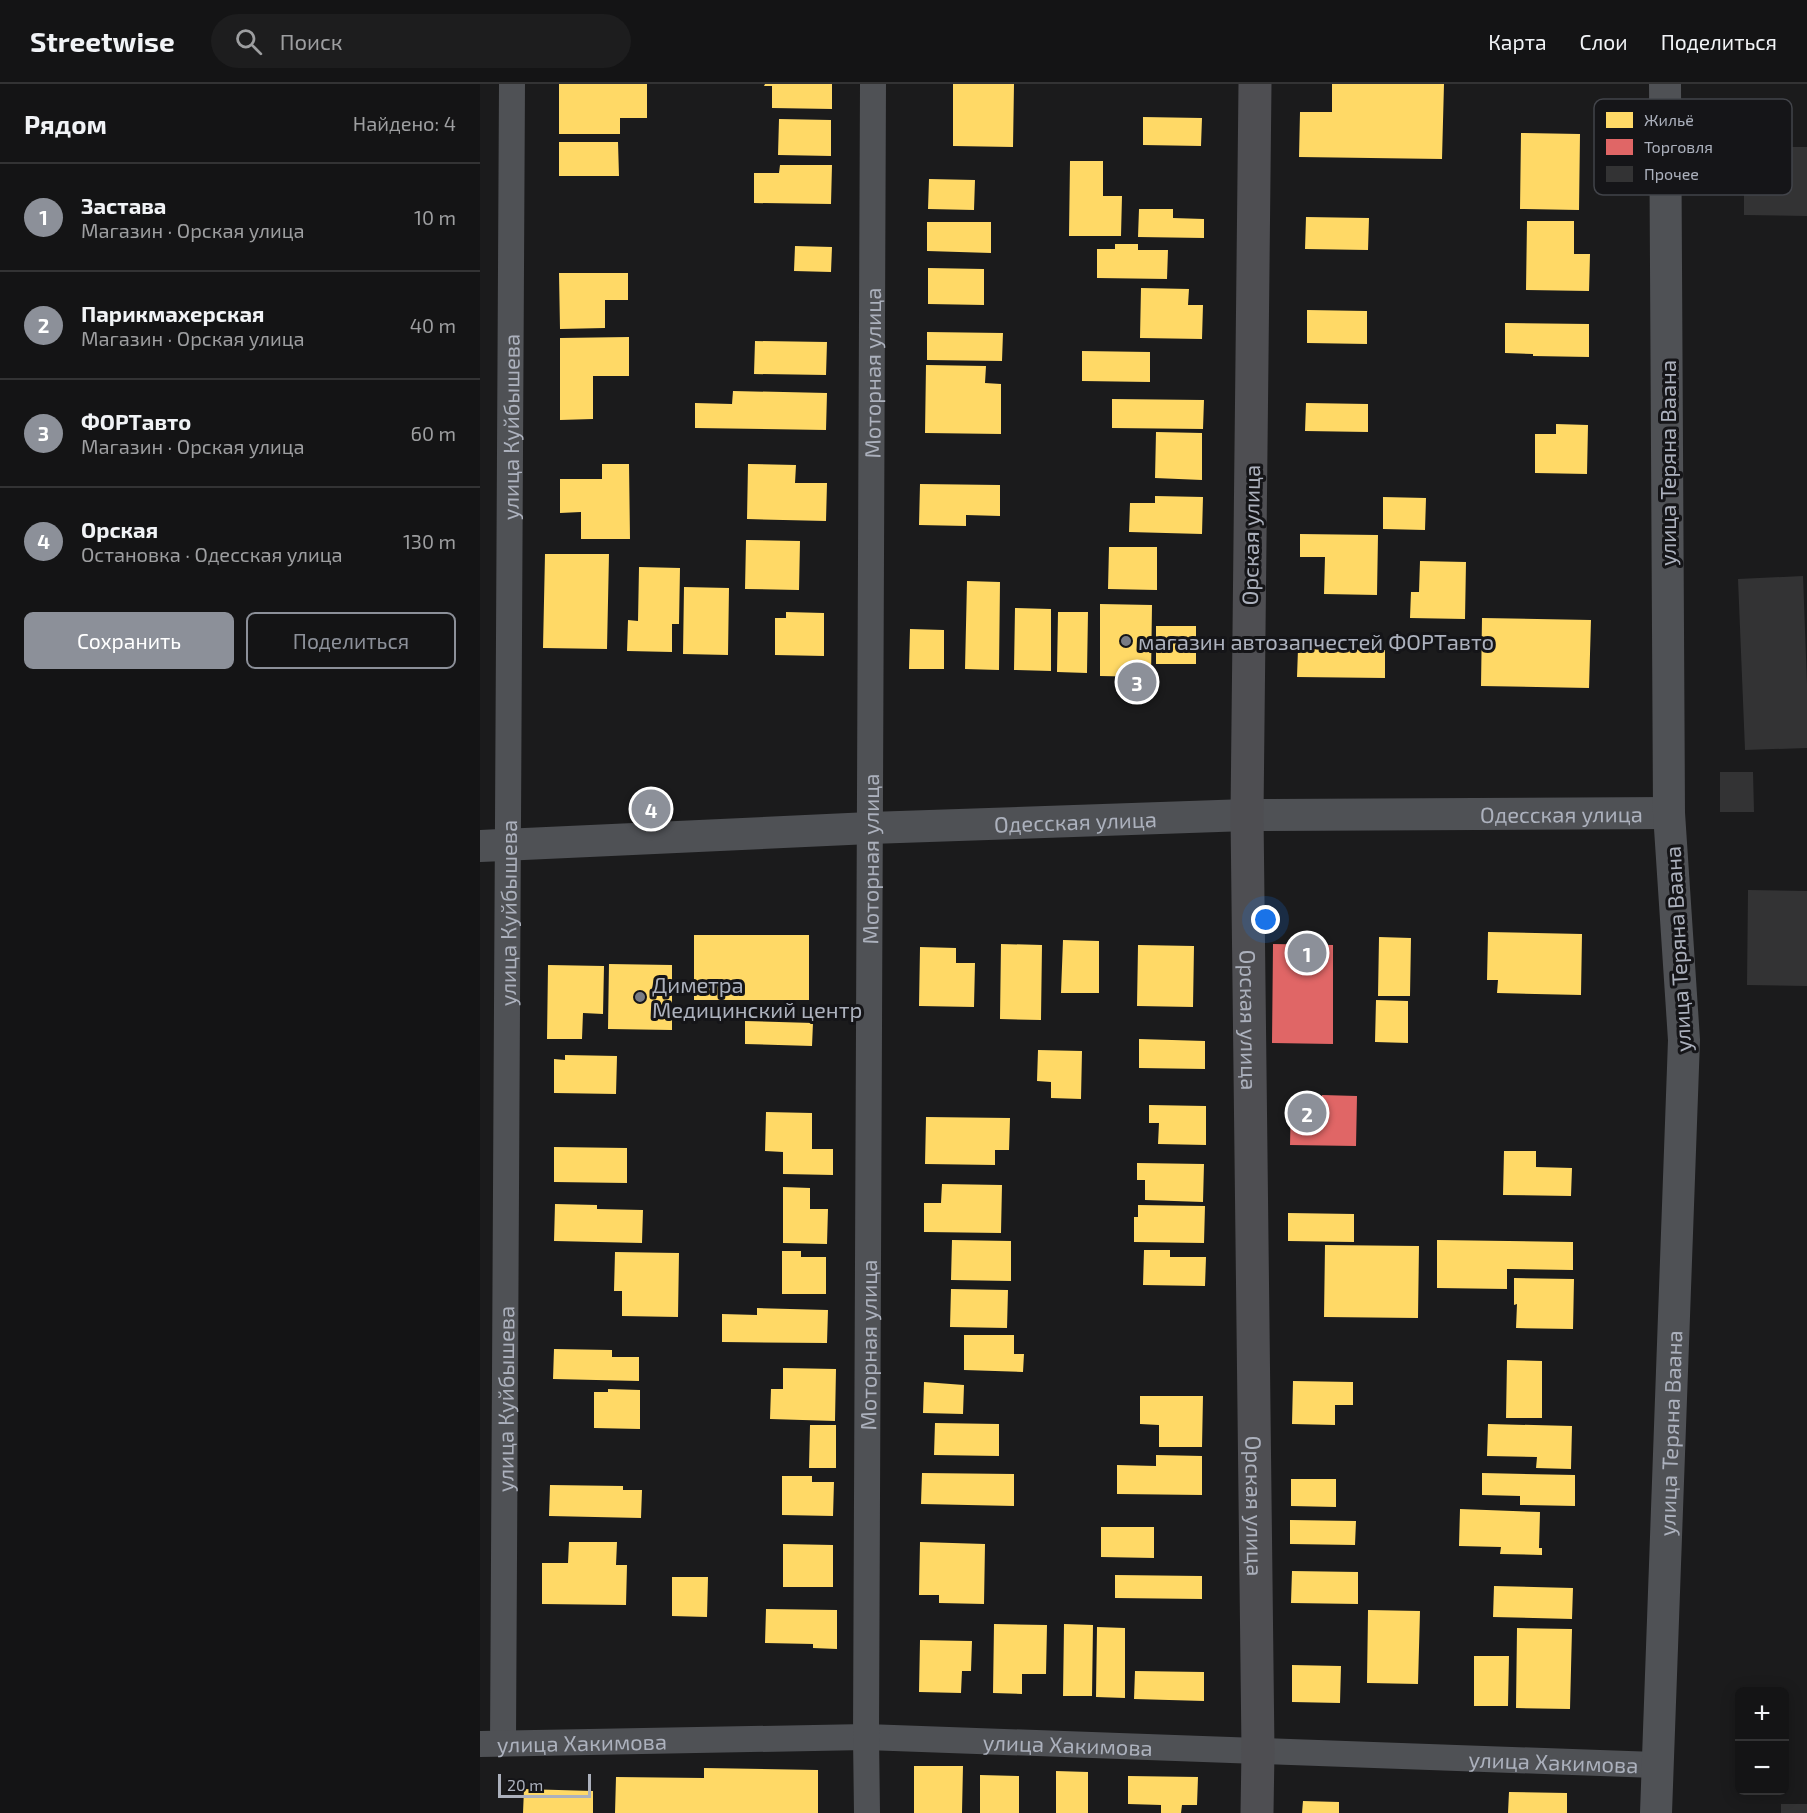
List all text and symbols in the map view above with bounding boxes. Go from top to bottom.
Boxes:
search box [211,14,631,68]
text: Streetwise [30,24,175,58]
icon: search [232,25,265,58]
text: Поиск [280,28,343,54]
text: Карта [1488,29,1547,54]
text: Слои [1580,29,1628,54]
text: Поделиться [1661,29,1777,54]
legend [1594,99,1792,195]
text: Рядом [24,108,107,139]
text: Жильё [1644,110,1694,129]
text: Найдено: 4 [353,111,456,135]
text: Торговля [1644,137,1713,156]
text: Прочее [1644,164,1699,183]
text: Застава [81,192,166,218]
text: 1 [39,205,48,229]
text: 10 m [414,205,456,229]
text: Магазин · Орская улица [81,218,305,242]
street label: Моторная улица [858,287,886,459]
text: Парикмахерская [81,300,264,326]
text: 2 [38,313,49,337]
text: 40 m [410,313,456,337]
text: Магазин · Орская улица [81,326,305,350]
street label: улица Куйбышева [497,334,524,520]
street label: улица Теряна Ваана [1654,360,1681,566]
text: ФОРТавто [81,408,191,434]
text: 3 [38,421,49,445]
text: 60 m [411,421,456,445]
text: Магазин · Орская улица [81,434,305,458]
street label: Орская улица [1236,464,1265,606]
text: Орская [81,516,158,542]
text: 4 [37,529,50,553]
text: 130 m [403,529,456,553]
text: Остановка · Одесская улица [81,542,343,566]
button: Сохранить [24,612,234,669]
button: Поделиться [246,612,456,669]
place label: магазин автозапчестей ФОРТавто [1138,628,1494,654]
marker: магазин автозапчестей ФОРТавто [1119,634,1133,648]
pin: 3 [1118,660,1156,704]
street label: Моторная улица [856,773,884,945]
pin: 4 [632,786,670,832]
street label: Одесская улица [1480,800,1643,827]
street label: Одесская улица [994,805,1157,837]
street label: улица Куйбышева [494,820,521,1006]
street label: улица Теряна Ваана [1659,845,1696,1053]
your location [1251,905,1280,934]
pin: 1 [1288,930,1326,976]
street label: Орская улица [1236,949,1263,1090]
place label: Диметра Медицинский центр [652,971,862,1022]
marker: Диметра Медицинский центр [633,990,647,1004]
pin: 2 [1288,1090,1326,1136]
street label: Моторная улица [854,1259,882,1431]
street label: улица Куйбышева [491,1306,519,1492]
street label: улица Теряна Ваана [1653,1330,1686,1537]
street label: Орская улица [1241,1435,1269,1576]
map controls [1735,1687,1789,1795]
button: + [1735,1687,1789,1741]
street label: улица Хакимова [497,1728,667,1758]
street label: улица Хакимова [982,1728,1153,1760]
button: − [1735,1741,1789,1795]
street label: улица Хакимова [1468,1745,1639,1777]
scale bar [498,1771,591,1798]
text: 20 m [507,1775,543,1794]

